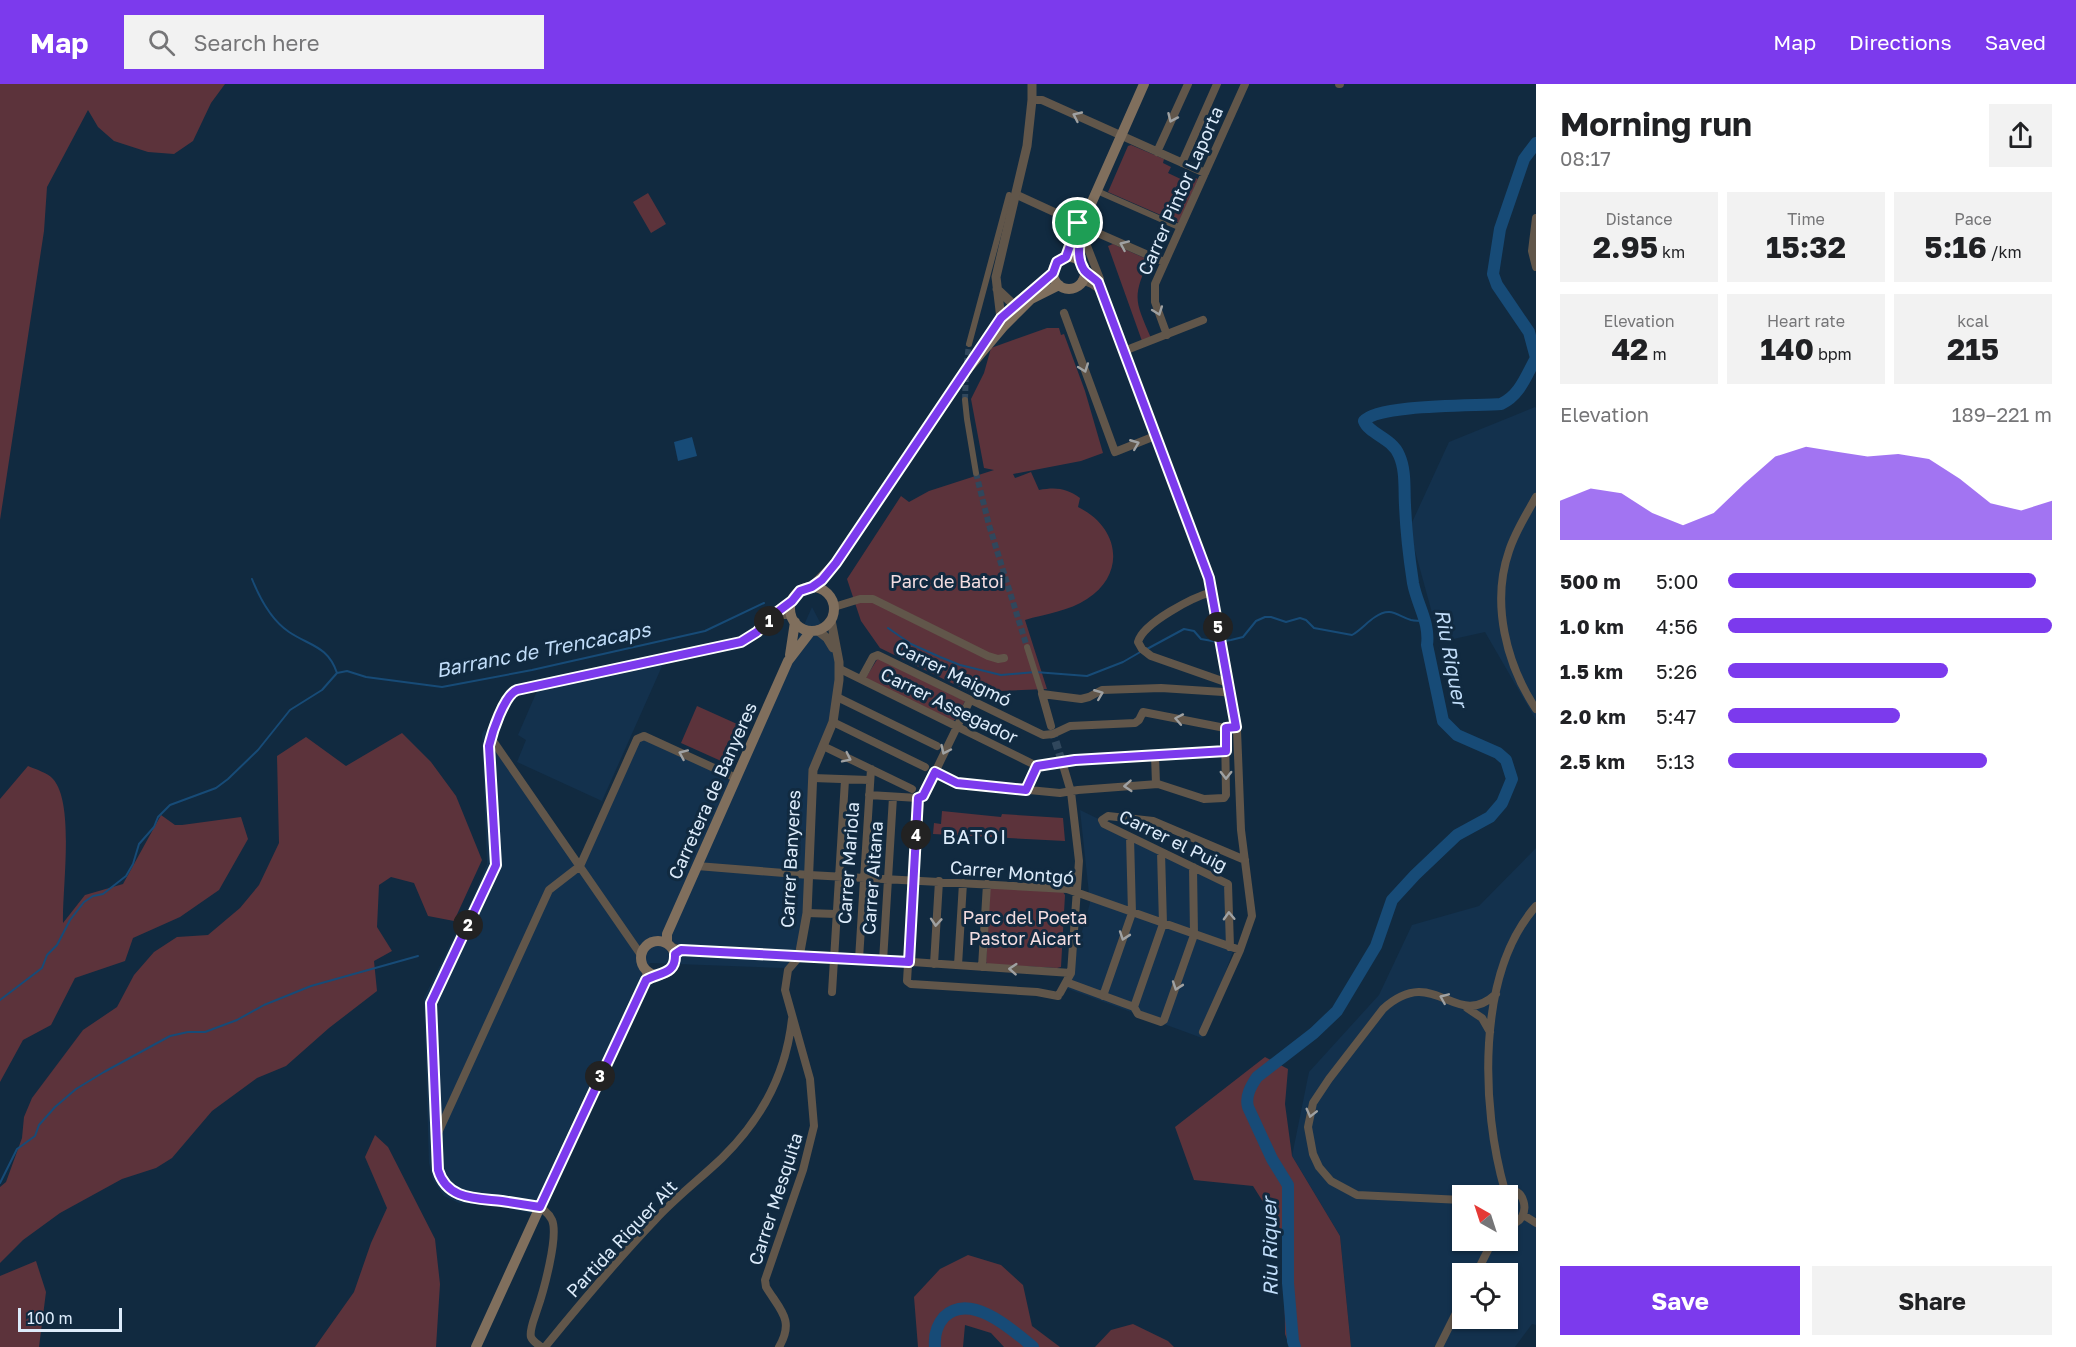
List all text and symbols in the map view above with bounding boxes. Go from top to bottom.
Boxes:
search box [124,15,544,69]
text: Map [30,26,88,59]
icon: search [145,26,178,59]
text: Search here [193,29,319,56]
text: Map [1773,29,1816,55]
text: Directions [1849,29,1952,55]
text: Saved [1985,29,2046,55]
street label: Carrer Pintor Laporta [1133,103,1227,278]
text: Morning run [1560,104,1752,143]
button: share [1989,104,2052,167]
one-way arrow [1073,111,1084,123]
one-way arrow [1168,111,1180,122]
text: 08:17 [1560,146,1611,170]
pin [1052,197,1103,248]
icon: arrive [1061,206,1094,239]
text: Distance [1605,209,1673,229]
text: Time [1787,209,1825,229]
text: Pace [1954,209,1992,229]
text: 2.95 [1593,229,1658,265]
text: 15:32 [1766,229,1846,265]
text: 5:16 [1924,229,1987,265]
one-way arrow [1119,240,1130,252]
text: km [1658,242,1685,262]
text: /km [1987,242,2022,262]
one-way arrow [1151,305,1164,316]
text: Elevation [1603,311,1675,331]
text: Heart rate [1767,311,1845,331]
text: kcal [1957,311,1989,331]
text: 42 [1611,331,1648,367]
text: 140 [1760,331,1814,367]
text: 215 [1947,331,1999,367]
text: m [1648,344,1667,364]
text: bpm [1814,344,1852,364]
one-way arrow [1077,362,1090,373]
text: Elevation [1560,402,1649,426]
text: 189–221 m [1952,402,2052,426]
one-way arrow [1129,439,1140,451]
text: 500 m [1560,569,1621,593]
text: 5:00 [1656,569,1698,593]
park label: Parc de Batoi [890,570,1004,592]
pin: 1 [754,606,784,636]
water label: Riu Riquer [1431,607,1474,712]
text: 1 [765,611,773,631]
pin: 5 [1203,612,1233,642]
text: 1.0 km [1560,614,1624,638]
text: 4:56 [1656,614,1698,638]
water label: Barranc de Trencacaps [434,616,653,682]
text: 5 [1213,617,1223,637]
street label: Carrer Maigmó [892,635,1015,711]
text: 1.5 km [1560,659,1623,683]
text: 5:26 [1656,659,1697,683]
street label: Carrer Assegador [877,662,1022,748]
one-way arrow [1093,688,1103,701]
street label: Carretera de Banyeres [663,699,761,883]
text: 2.0 km [1560,704,1626,728]
text: 5:47 [1656,704,1696,728]
one-way arrow [1174,713,1184,726]
one-way arrow [940,744,952,755]
one-way arrow [678,749,689,761]
text: 2.5 km [1560,749,1625,773]
text: 5:13 [1656,749,1695,773]
one-way arrow [840,750,851,762]
one-way arrow [1220,770,1232,779]
one-way arrow [1123,779,1132,792]
street label: Carrer Banyeres [775,789,805,929]
street label: Carrer Mariola [833,801,863,925]
street label: Carrer el Puig [1116,804,1231,876]
street label: Carrer Aitana [857,820,887,935]
pin: 4 [901,820,931,850]
district label: BATOI [942,824,1008,848]
text: 4 [911,825,921,845]
street label: Carrer Montgó [949,856,1075,888]
park label: Parc del Poeta Pastor Aicart [963,906,1087,949]
pin: 2 [453,910,483,940]
one-way arrow [1223,911,1235,920]
text: 2 [463,915,473,935]
one-way arrow [930,918,943,927]
one-way arrow [1118,930,1131,941]
one-way arrow [1008,962,1017,975]
one-way arrow [1171,980,1184,991]
one-way arrow [1439,993,1450,1005]
pin: 3 [585,1061,615,1091]
text: 3 [595,1066,605,1086]
one-way arrow [1305,1108,1318,1118]
street label: Carrer Mesquita [743,1130,807,1268]
street label: Partida Riquer Alt [561,1175,681,1301]
north arrow [1452,1185,1518,1251]
map controls [1452,1185,1518,1329]
water label: Riu Riquer [1256,1194,1282,1297]
button: locate [1452,1263,1518,1329]
button: Save [1560,1266,1800,1335]
button: Share [1812,1266,2052,1335]
scale bar [18,1305,122,1332]
text: 100 m [27,1308,73,1328]

